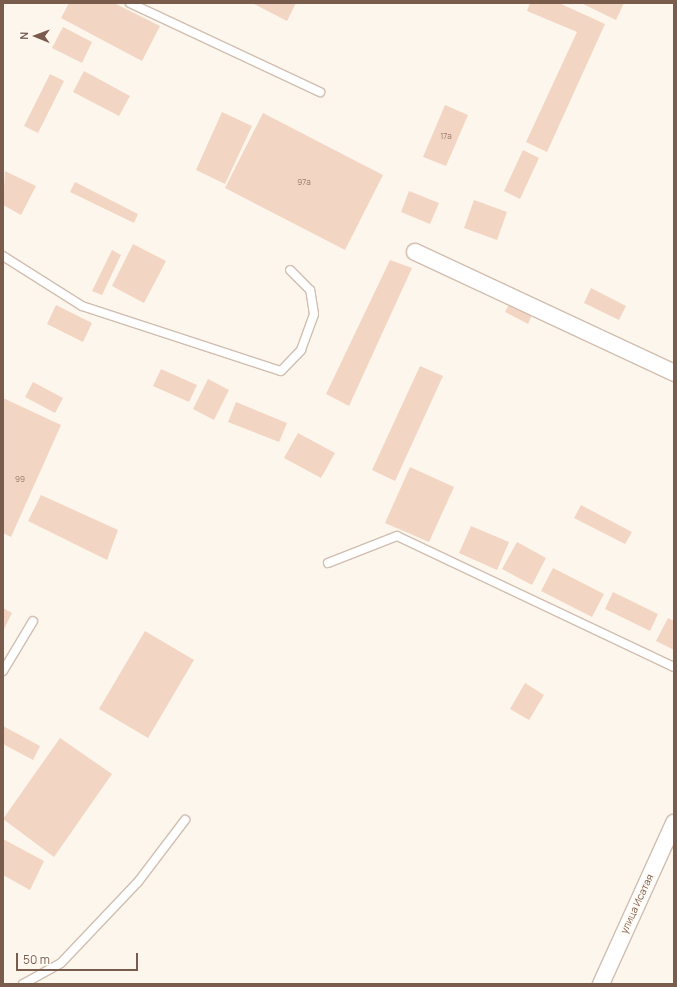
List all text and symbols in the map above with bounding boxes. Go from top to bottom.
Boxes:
north arrow [16,16,56,56]
text: N [16,32,31,40]
house number: 17а [440,131,452,141]
house number: 97а [297,177,311,187]
house number: 99 [15,474,25,484]
street label: улица Исатая [618,872,656,936]
scale bar [18,945,140,971]
text: 50 m [23,951,50,968]

